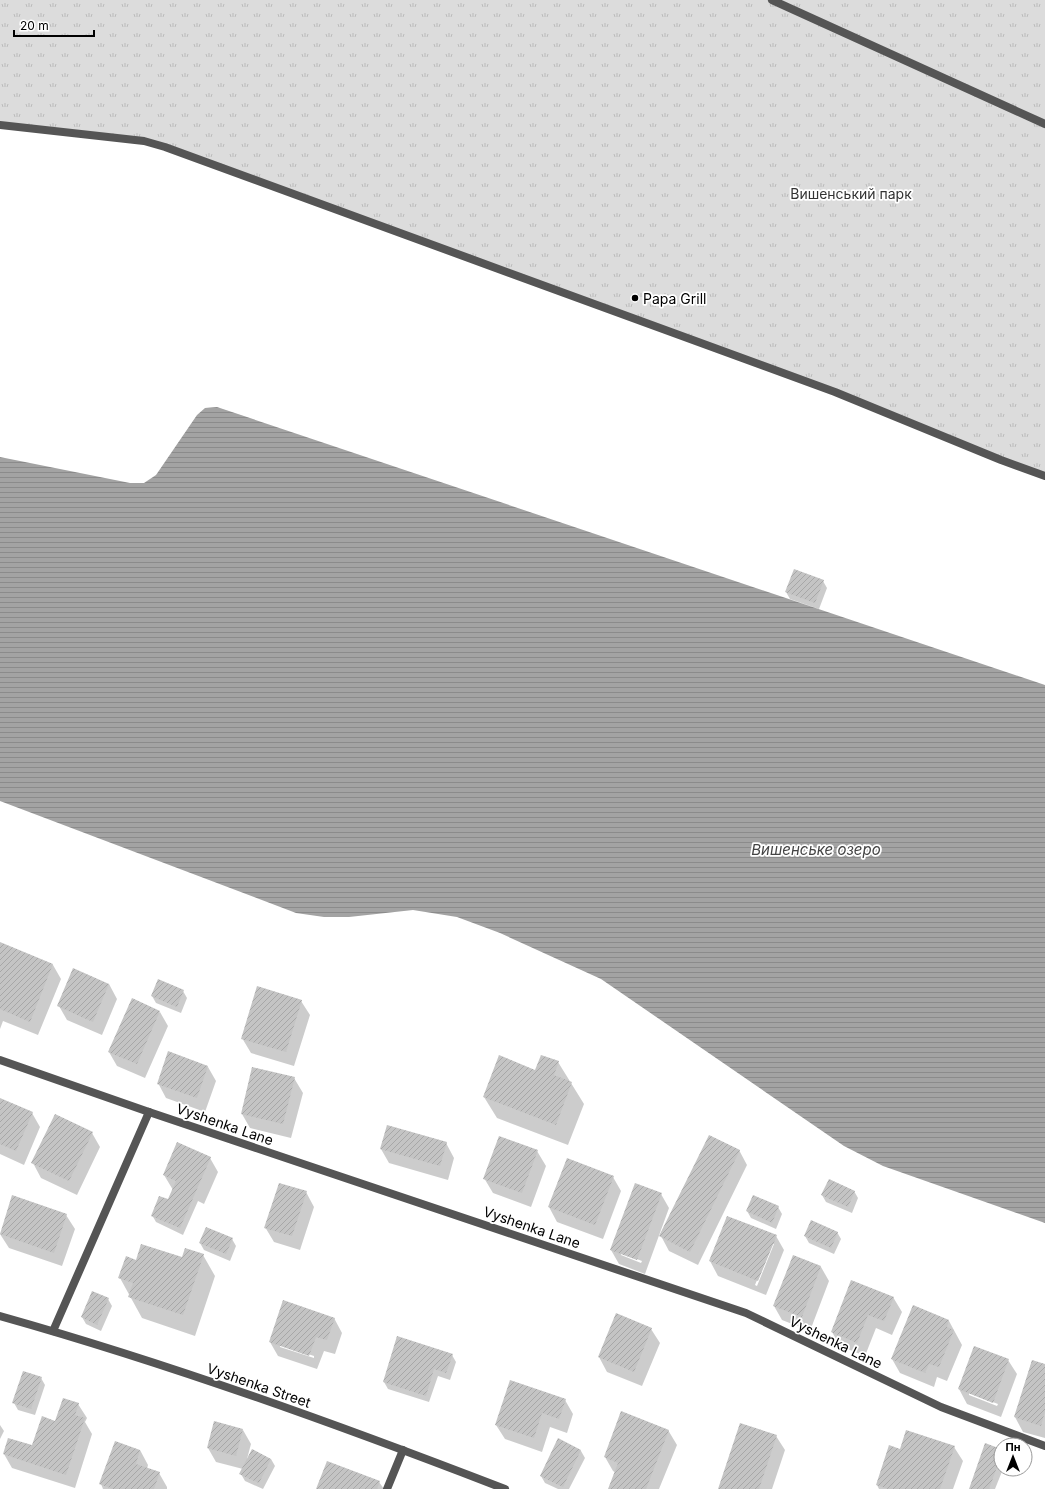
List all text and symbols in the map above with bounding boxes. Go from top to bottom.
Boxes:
scale bar [14,12,94,38]
text: 20 m [20,18,49,33]
park label: Вишенський парк [790,185,912,202]
place label: Papa Grill [643,290,706,307]
marker: Papa Grill [630,293,640,303]
water label: Вишенське озеро [751,840,881,859]
street label: Vyshenka Lane [174,1099,276,1149]
street label: Vyshenka Lane [481,1202,583,1252]
street label: Vyshenka Lane [787,1312,885,1372]
street label: Vyshenka Street [205,1359,314,1411]
north arrow [993,1437,1033,1477]
text: Пн [1005,1440,1021,1454]

